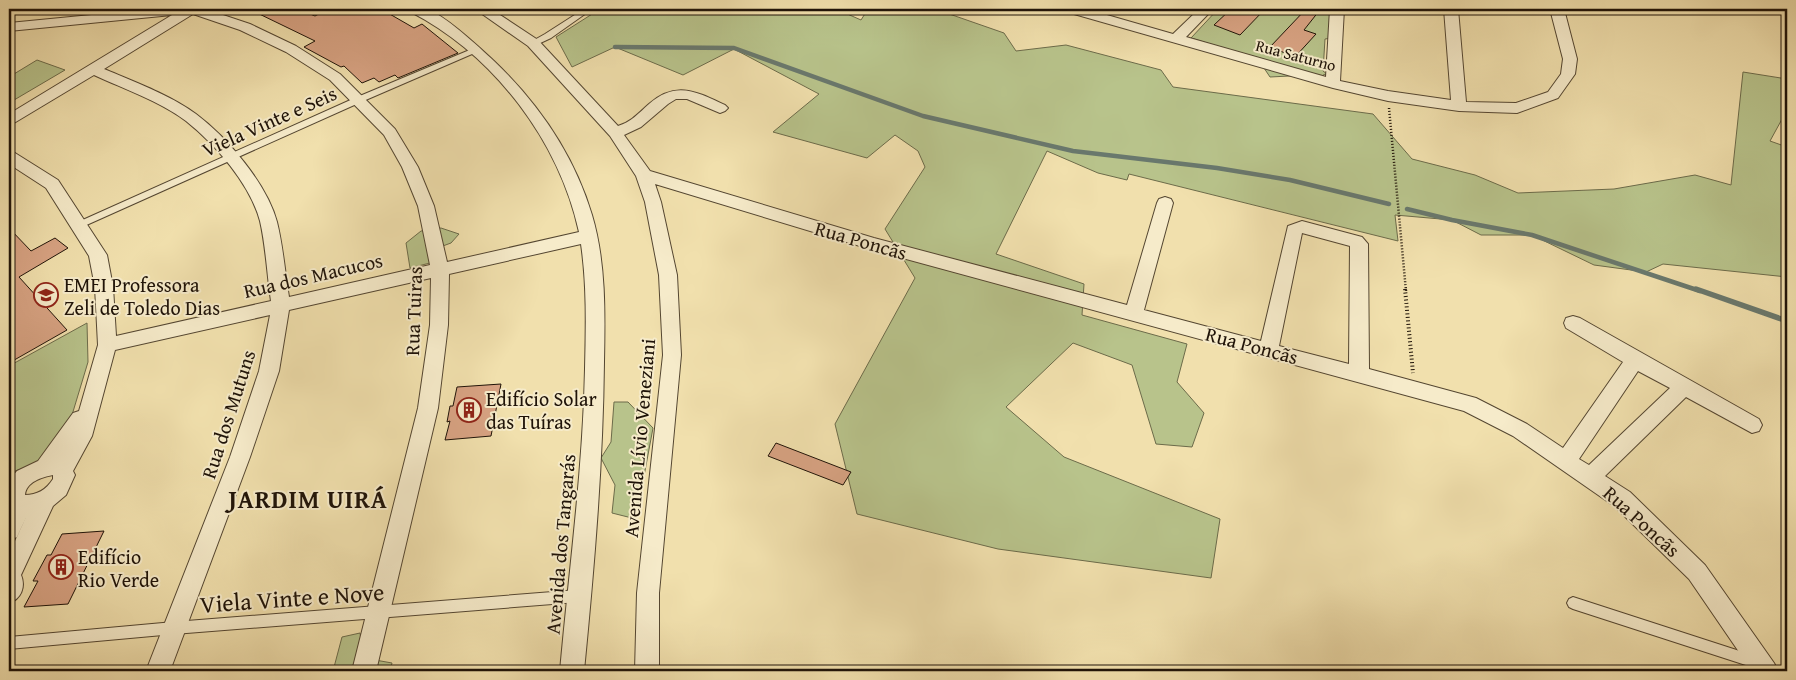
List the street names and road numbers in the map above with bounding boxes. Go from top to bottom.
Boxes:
street label: Rua Saturno [1253,33,1339,77]
street label: Viela Vinte e Seis [197,78,341,164]
street label: Rua Poncãs [812,213,911,267]
street label: Rua dos Macucos [241,245,385,305]
street label: Rua Tuiras [397,266,429,356]
street label: Rua Poncãs [1203,319,1302,371]
street label: Avenida Lívio Veneziani [616,337,662,539]
street label: Rua dos Mutuns [194,346,262,482]
street label: Avenida dos Tangarás [538,453,582,635]
street label: Rua Poncãs [1597,479,1687,563]
street label: Viela Vinte e Nove [199,574,385,622]

